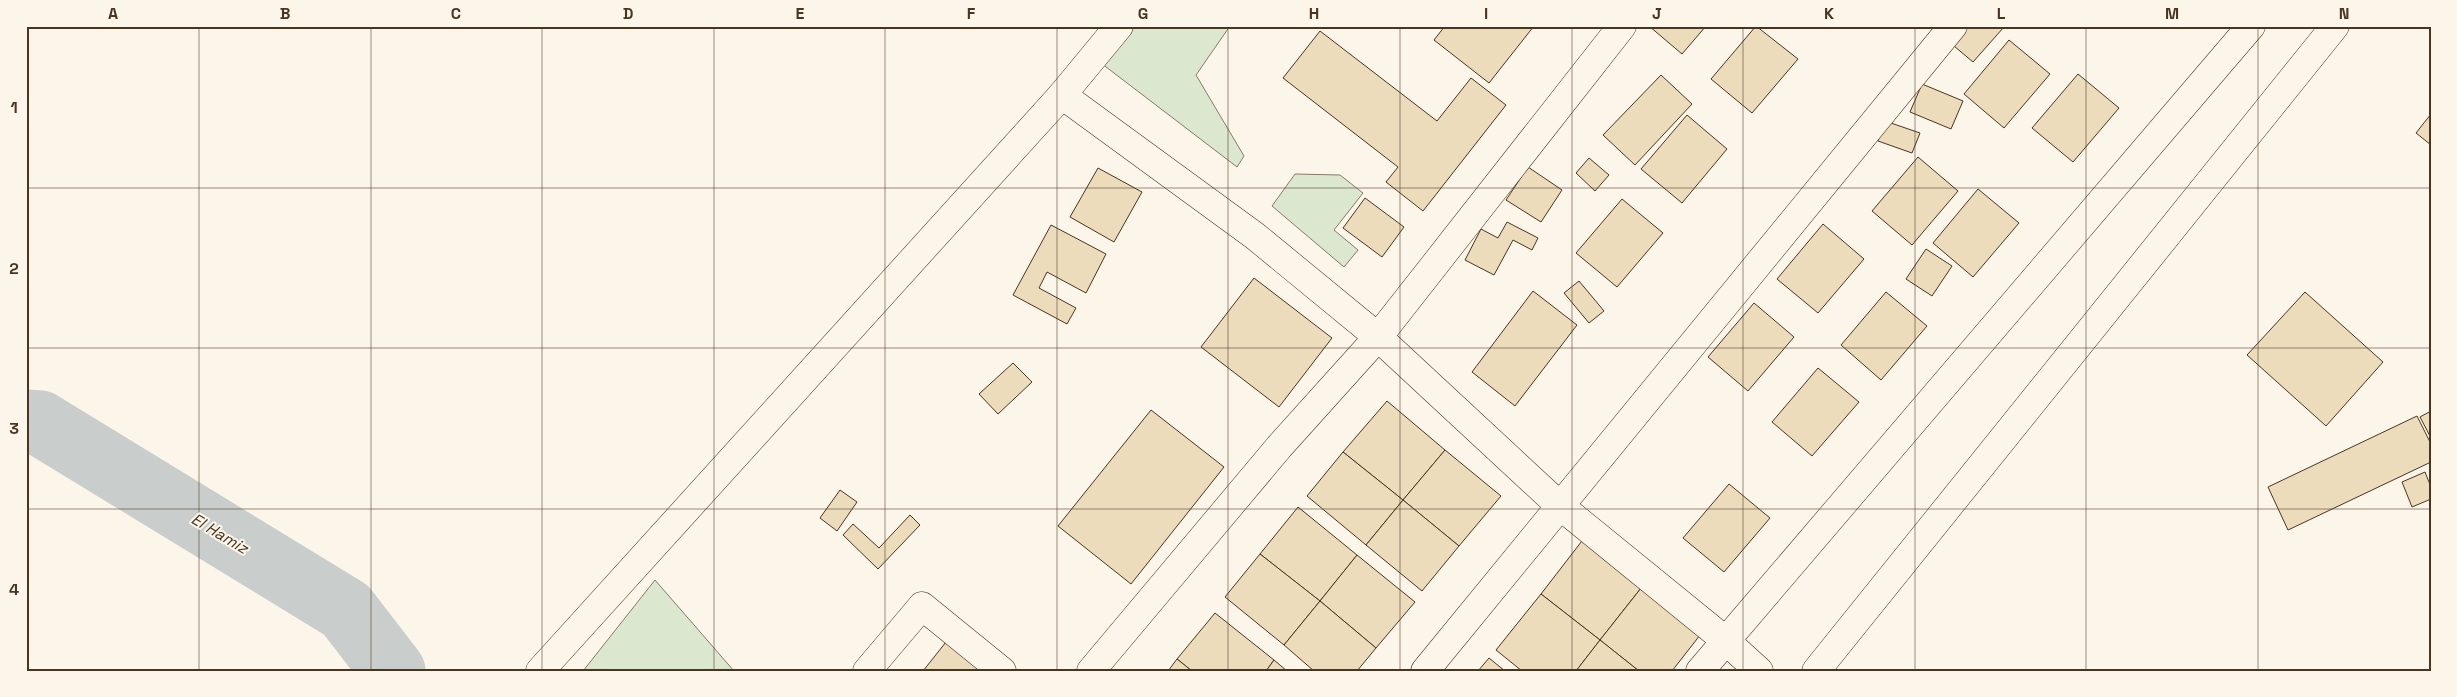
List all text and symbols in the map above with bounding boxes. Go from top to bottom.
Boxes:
text: A [108,3,118,24]
text: B [280,3,290,24]
text: C [451,3,461,24]
text: D [623,3,633,24]
text: E [796,3,805,24]
text: F [967,3,976,24]
text: G [1138,3,1148,24]
text: H [1309,3,1319,24]
text: I [1484,3,1488,24]
text: J [1652,3,1662,24]
text: K [1824,3,1834,24]
text: L [1997,3,2006,24]
text: M [2165,3,2179,24]
text: N [2339,3,2349,24]
text: 1 [10,97,18,118]
text: 2 [9,258,19,279]
text: 3 [9,418,19,439]
water label: El Hamiz [187,508,253,559]
text: 4 [9,579,19,600]

